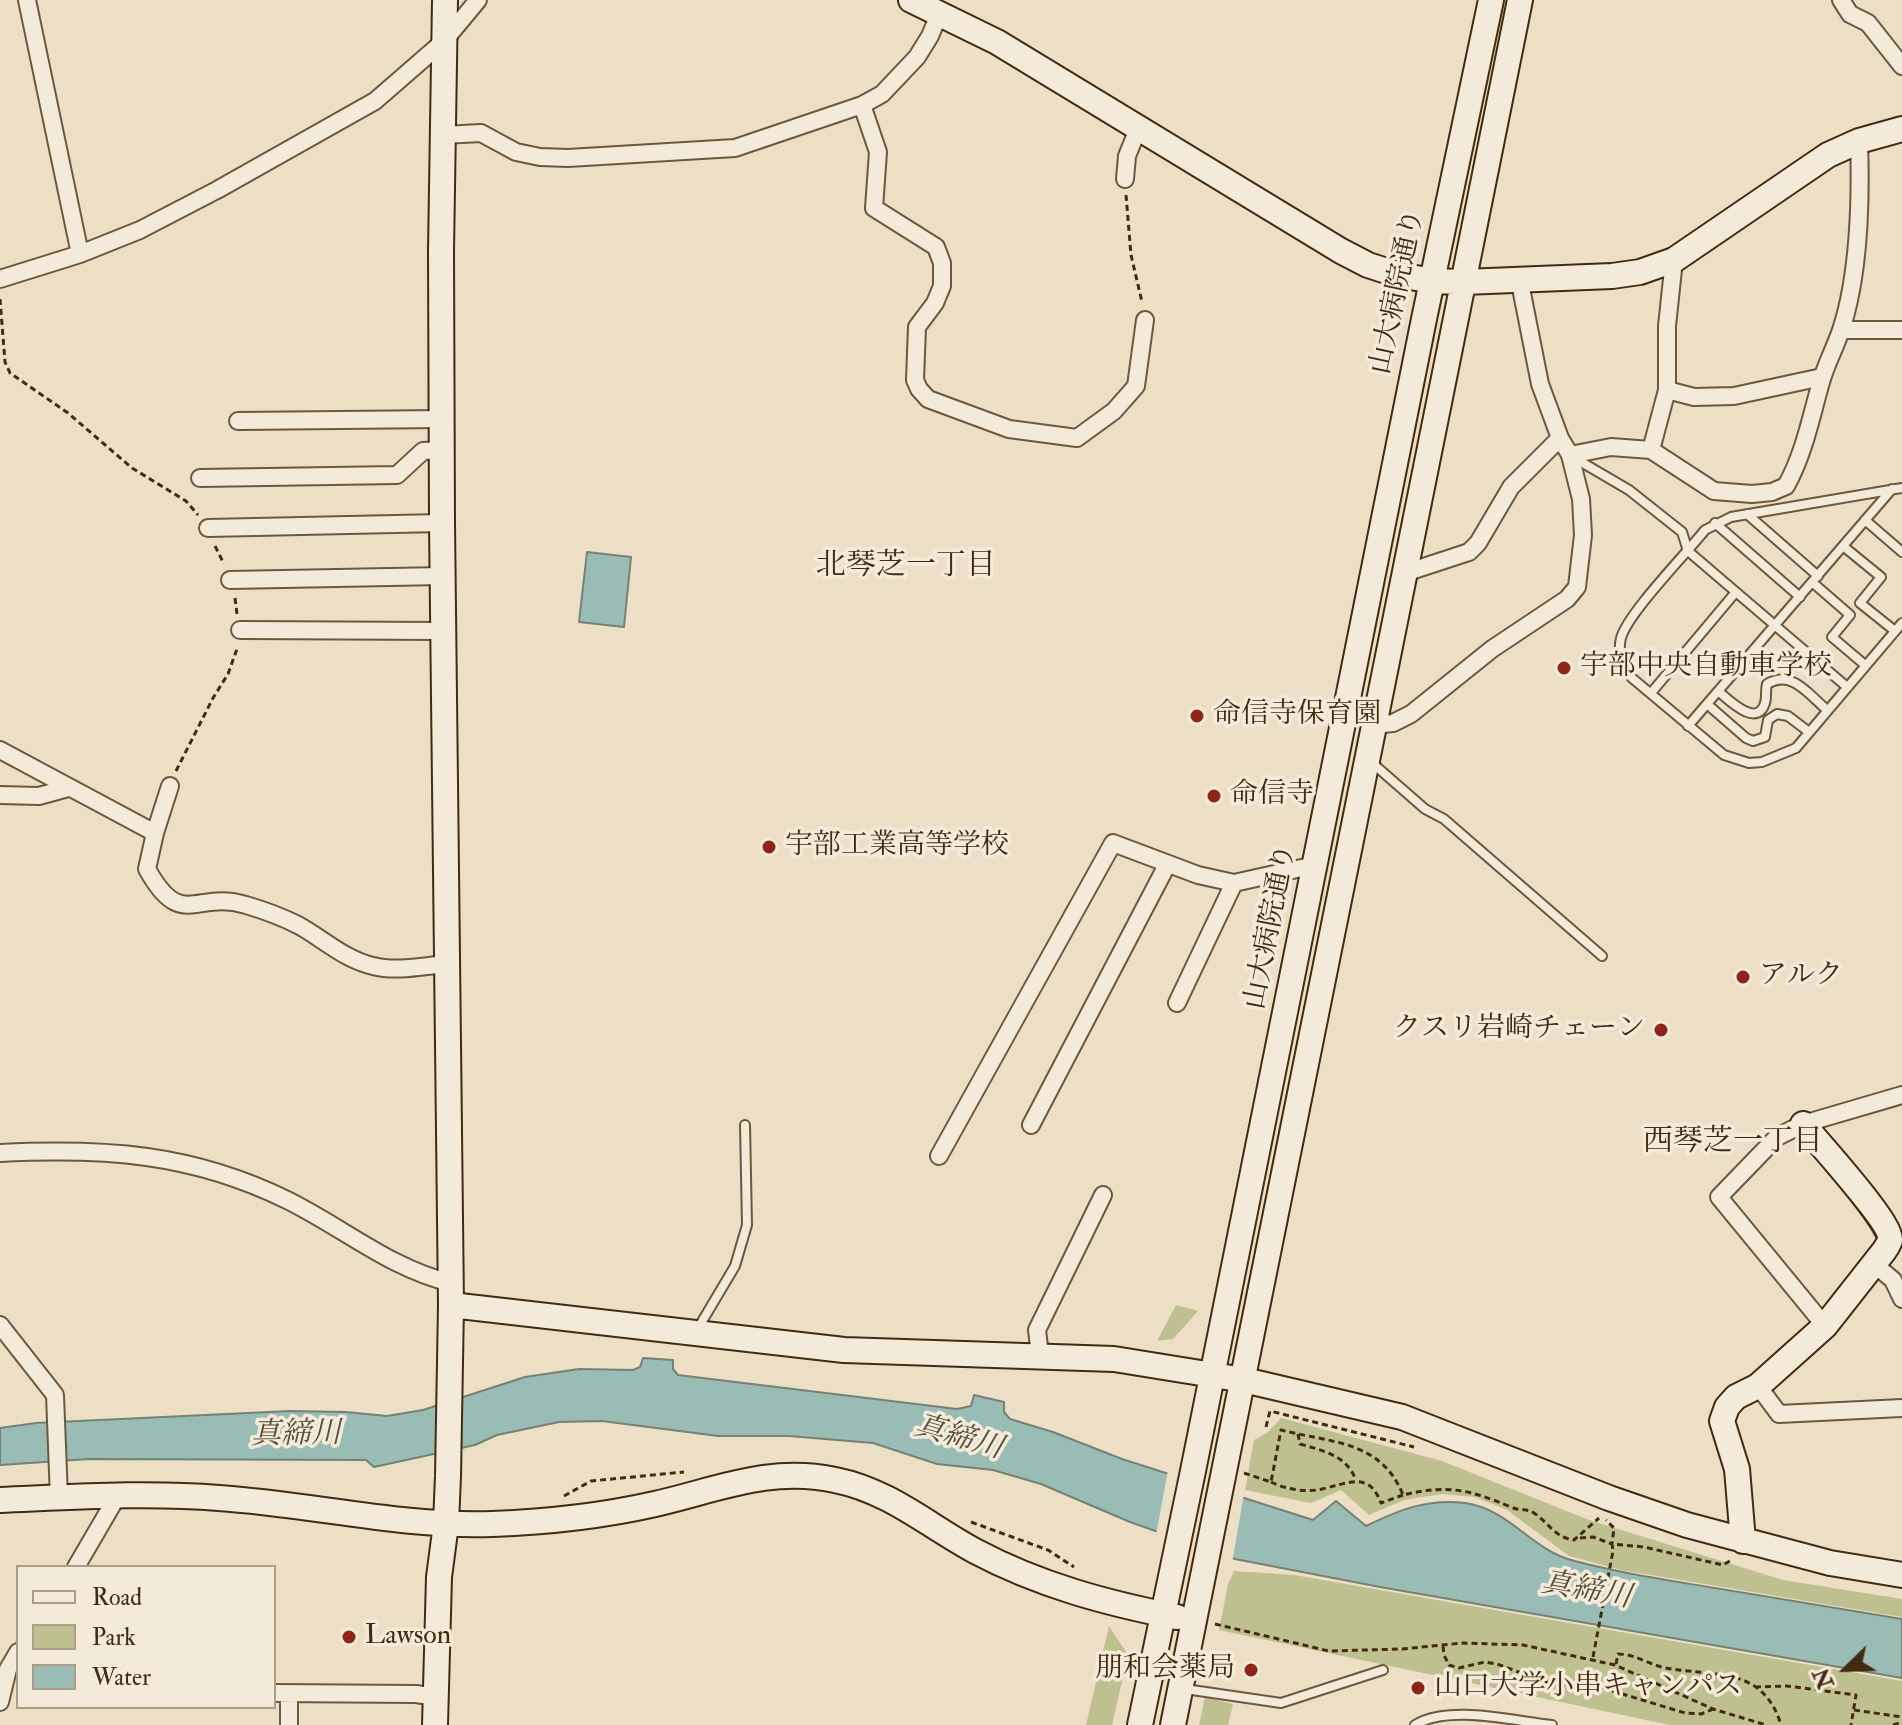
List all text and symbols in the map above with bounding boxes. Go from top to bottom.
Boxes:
street label: 山大病院通り [1365,206,1433,378]
district label: 北琴芝一丁目 [816,550,996,586]
place label: 宇部中央自動車学校 [1580,651,1832,685]
marker: 宇部中央自動車学校 [1555,659,1573,677]
place label: 命信寺保育園 [1213,699,1381,733]
marker: 命信寺保育園 [1188,707,1206,725]
place label: 命信寺 [1230,779,1314,813]
marker: 命信寺 [1205,787,1223,805]
place label: 宇部工業高等学校 [785,830,1009,864]
marker: 宇部工業高等学校 [760,838,778,856]
street label: 山大病院通り [1239,841,1305,1013]
place label: アルク [1759,960,1843,994]
marker: アルク [1734,968,1752,986]
place label: クスリ岩崎チェーン [1393,1013,1645,1047]
marker: クスリ岩崎チェーン [1652,1021,1670,1039]
district label: 西琴芝一丁目 [1643,1126,1823,1162]
water label: 真締川 [910,1409,1006,1469]
water label: 真締川 [251,1417,341,1455]
legend [16,1565,276,1709]
water label: 真締川 [1539,1566,1633,1618]
text: Road [92,1582,142,1613]
place label: Lawson [365,1620,451,1654]
text: Park [92,1622,136,1653]
marker: Lawson [340,1628,358,1646]
north arrow [1806,1629,1886,1709]
place label: 朋和会薬局 [1095,1653,1235,1687]
marker: 朋和会薬局 [1242,1661,1260,1679]
text: Water [92,1662,151,1693]
text: N [1807,1664,1841,1693]
place label: 山口大学小串キャンパス [1434,1671,1742,1705]
marker: 山口大学小串キャンパス [1409,1679,1427,1697]

